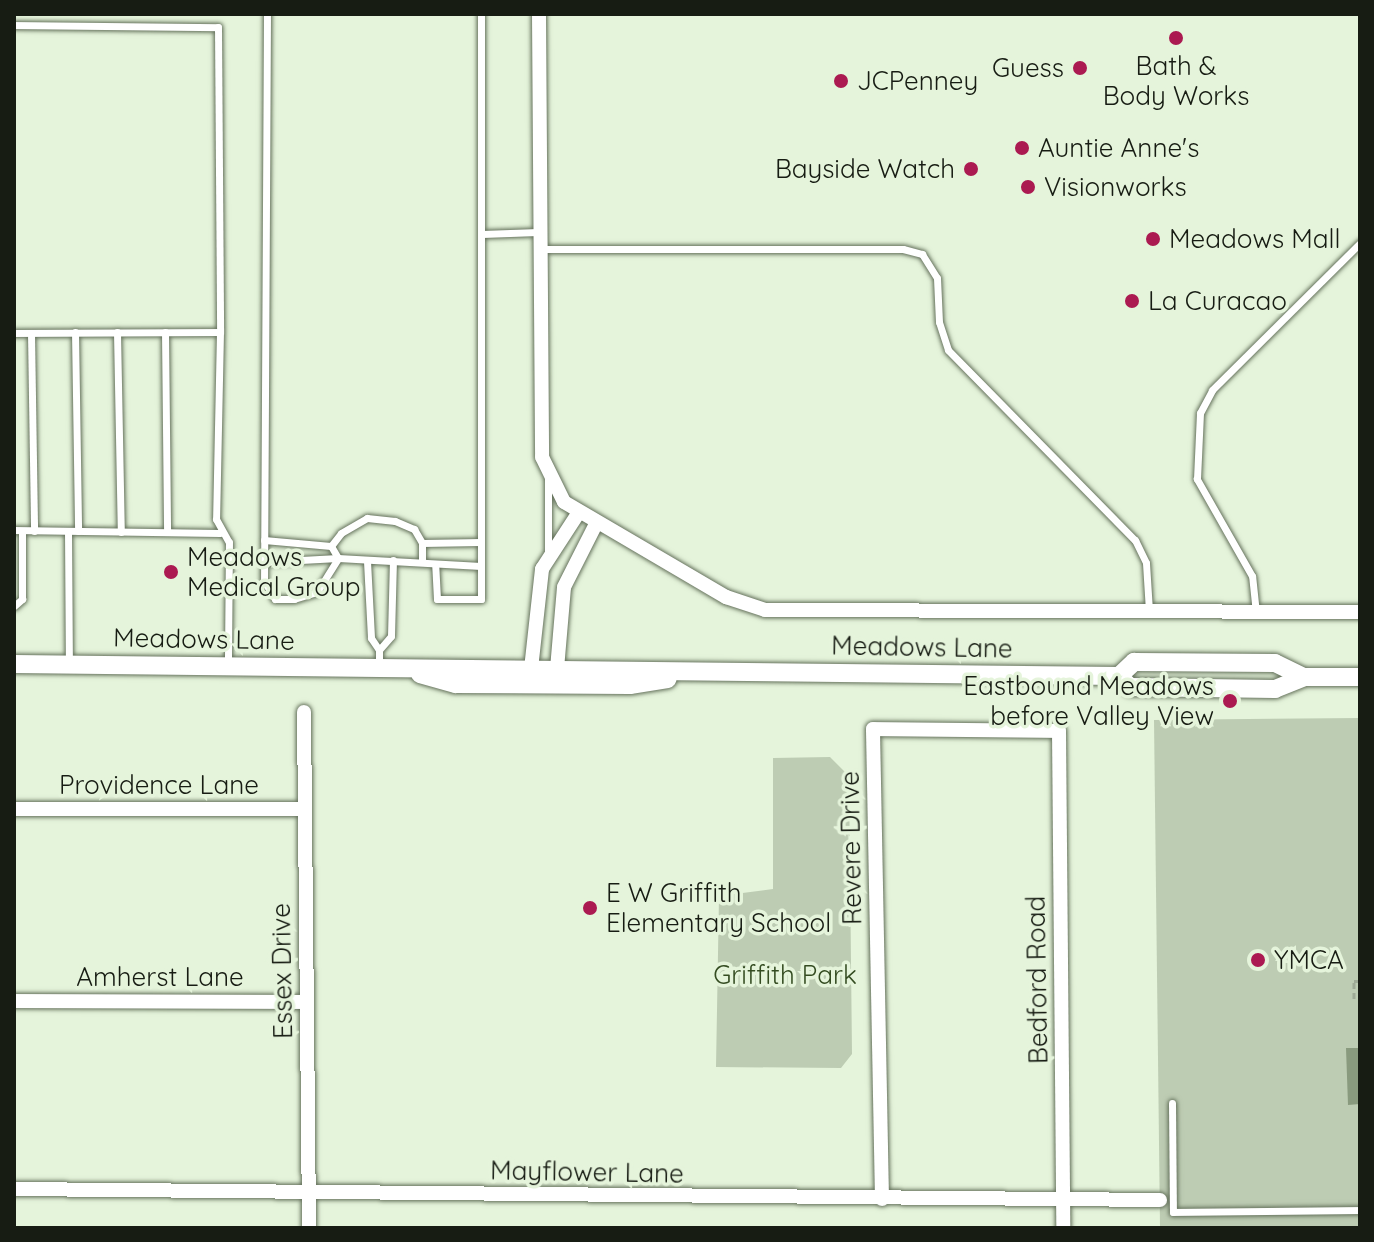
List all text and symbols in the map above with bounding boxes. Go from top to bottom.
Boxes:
marker: Bath & Body Works [1167,29,1185,47]
place label: Bath & Body Works [1103,50,1249,112]
place label: Guess [992,52,1064,84]
marker: Guess [1071,59,1089,77]
place label: JCPenney [857,65,978,97]
marker: JCPenney [832,72,850,90]
place label: Auntie Anne's [1038,132,1199,164]
marker: Auntie Anne's [1013,139,1031,157]
place label: Bayside Watch [775,153,955,185]
marker: Bayside Watch [962,160,980,178]
place label: Visionworks [1044,171,1187,203]
marker: Visionworks [1019,178,1037,196]
place label: Meadows Mall [1169,223,1340,255]
marker: Meadows Mall [1144,230,1162,248]
place label: La Curacao [1148,285,1287,317]
marker: La Curacao [1123,292,1141,310]
place label: Meadows Medical Group [187,541,361,602]
marker: Meadows Medical Group [162,563,180,581]
street label: Meadows Lane [113,622,295,656]
street label: Meadows Lane [831,630,1013,664]
place label: Eastbound Meadows before Valley View [963,670,1214,732]
marker: Eastbound Meadows before Valley View [1221,692,1239,710]
street label: Providence Lane [59,769,259,801]
street label: Revere Drive [834,771,868,925]
place label: E W Griffith Elementary School [606,877,831,938]
street label: Bedford Road [1020,896,1054,1064]
marker: E W Griffith Elementary School [581,899,599,917]
street label: Essex Drive [265,903,299,1039]
place label: YMCA [1274,944,1344,976]
marker: YMCA [1249,951,1267,969]
park label: Griffith Park [713,959,857,991]
street label: Amherst Lane [76,961,244,993]
street label: Mayflower Lane [490,1155,684,1189]

